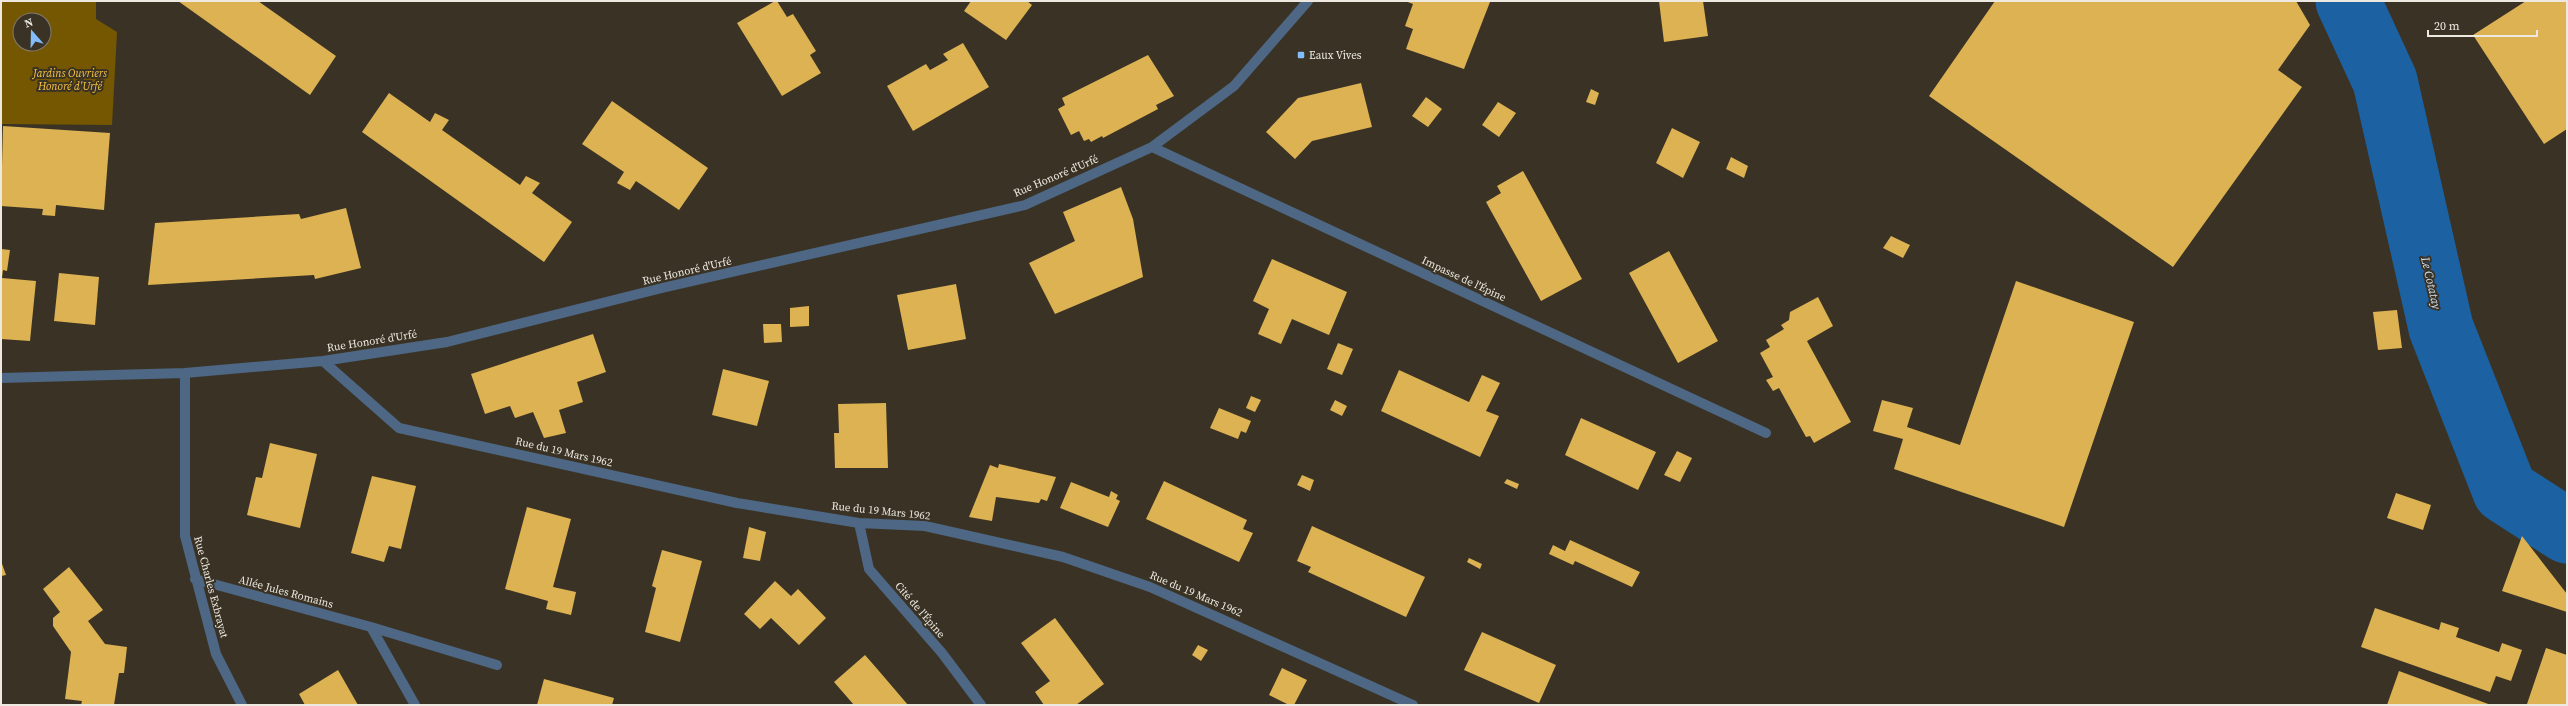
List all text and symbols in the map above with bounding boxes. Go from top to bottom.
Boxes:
north arrow [12,12,52,52]
scale bar [2428,12,2537,38]
text: N [22,15,35,31]
text: 20 m [2434,18,2460,34]
place label: Eaux Vives [1309,48,1362,63]
marker: Eaux Vives [1296,50,1306,60]
park label: Jardins Ouvriers Honoré d'Urfé [31,66,107,94]
street label: Rue Honoré d'Urfé [1011,151,1101,201]
street label: Rue Honoré d'Urfé [641,253,733,289]
street label: Impasse de l'Épine [1419,253,1509,305]
water label: Le Cotatay [2417,254,2445,311]
street label: Rue Honoré d'Urfé [326,326,419,356]
street label: Rue du 19 Mars 1962 [514,434,615,471]
street label: Rue du 19 Mars 1962 [831,498,932,524]
street label: Rue Charles Exbrayat [190,534,232,640]
street label: Rue du 19 Mars 1962 [1147,568,1245,620]
street label: Allée Jules Romains [237,572,335,612]
street label: Cité de l'Épine [891,579,949,642]

